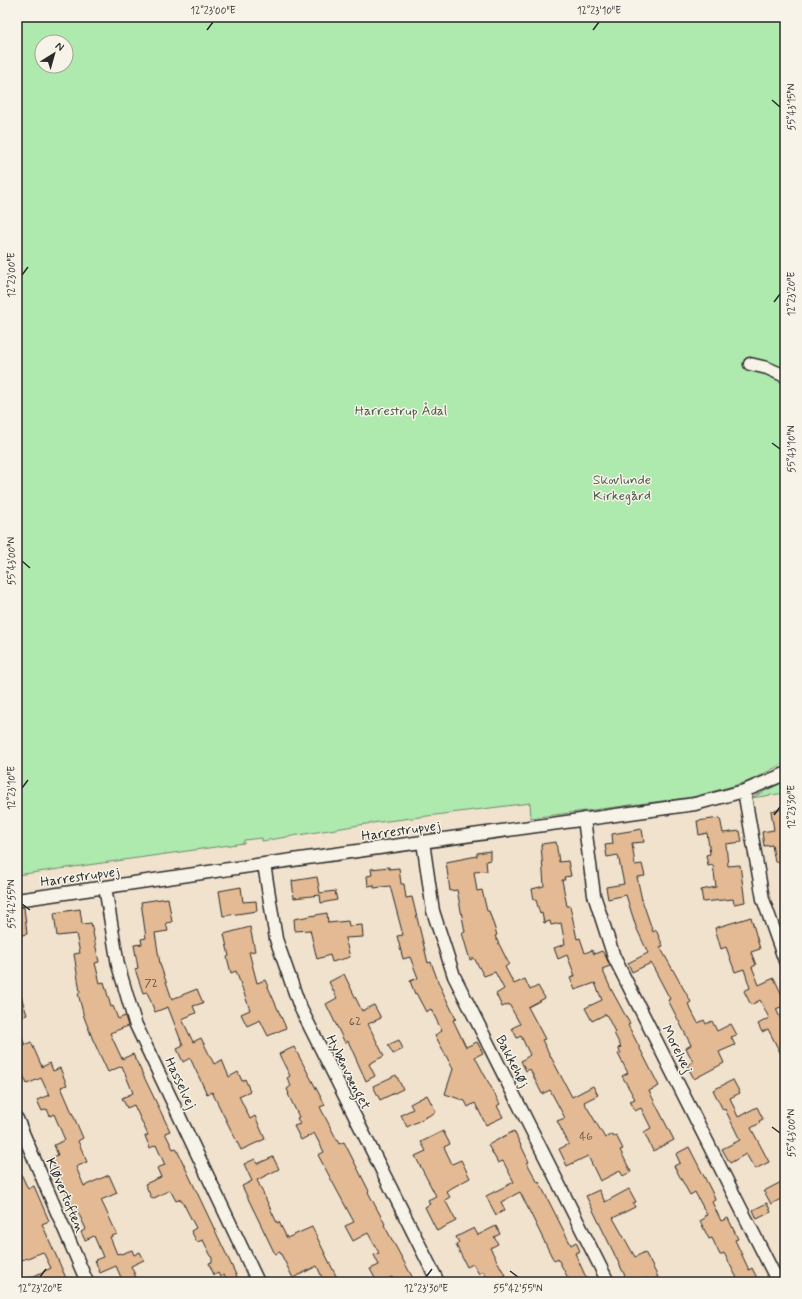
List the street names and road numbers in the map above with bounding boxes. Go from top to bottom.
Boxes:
street label: Harrestrupvej [360,816,442,845]
street label: Harrestrupvej [39,862,121,891]
street label: Morelvej [657,1022,697,1076]
street label: Hybenvænget [320,1032,375,1114]
street label: Bakkehøj [491,1032,533,1091]
street label: Hasselvej [160,1055,200,1112]
street label: Kløvertoften [41,1155,89,1236]

